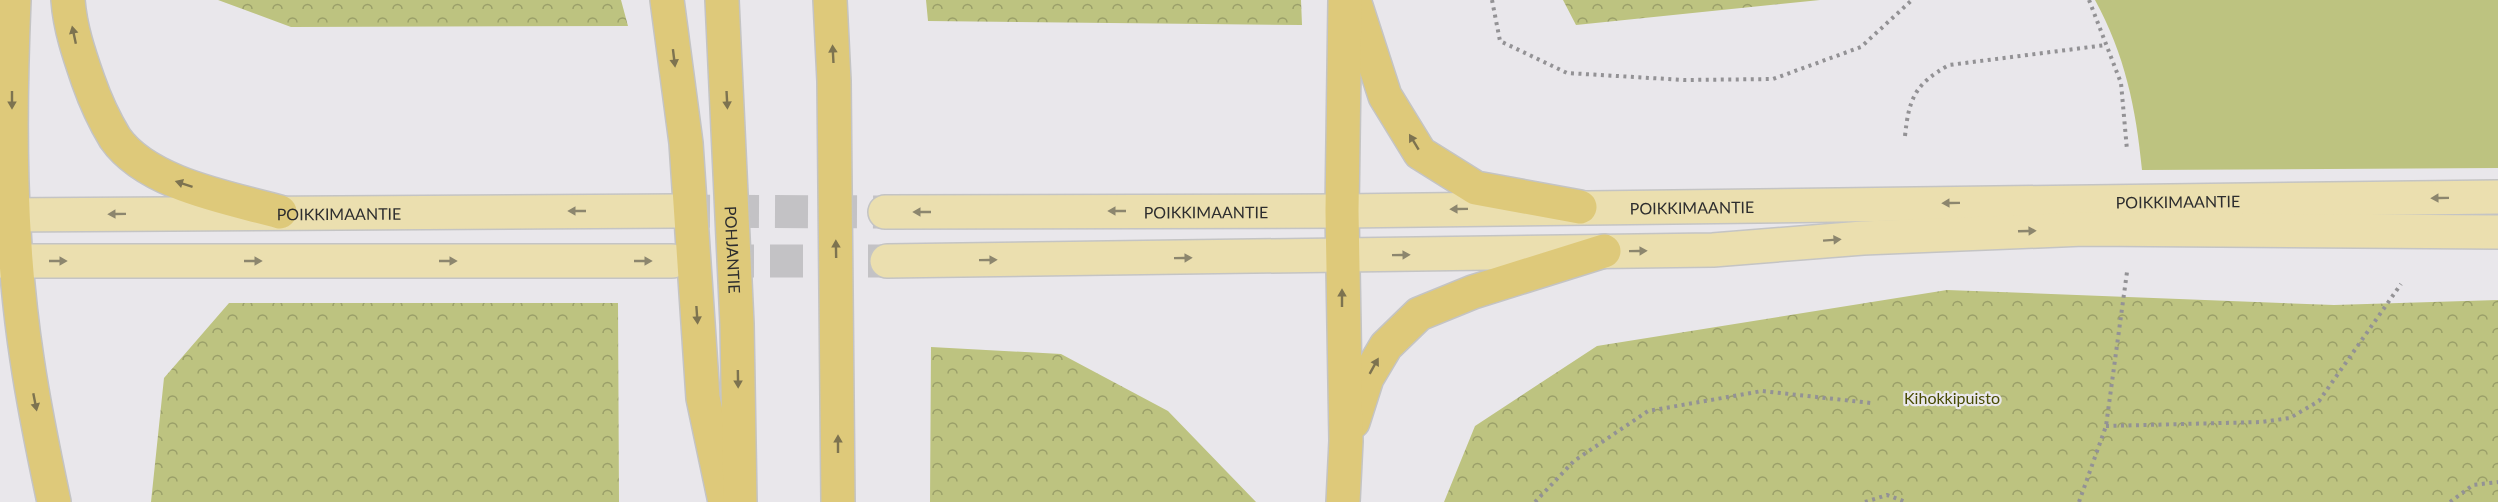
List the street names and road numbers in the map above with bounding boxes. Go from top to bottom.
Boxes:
street label: POIKKIMAANTIE [2116,191,2240,211]
street label: POIKKIMAANTIE [1630,197,1754,217]
street label: POIKKIMAANTIE [1144,202,1268,221]
street label: POIKKIMAANTIE [277,203,401,223]
street label: POHJANTIE [722,206,745,294]

